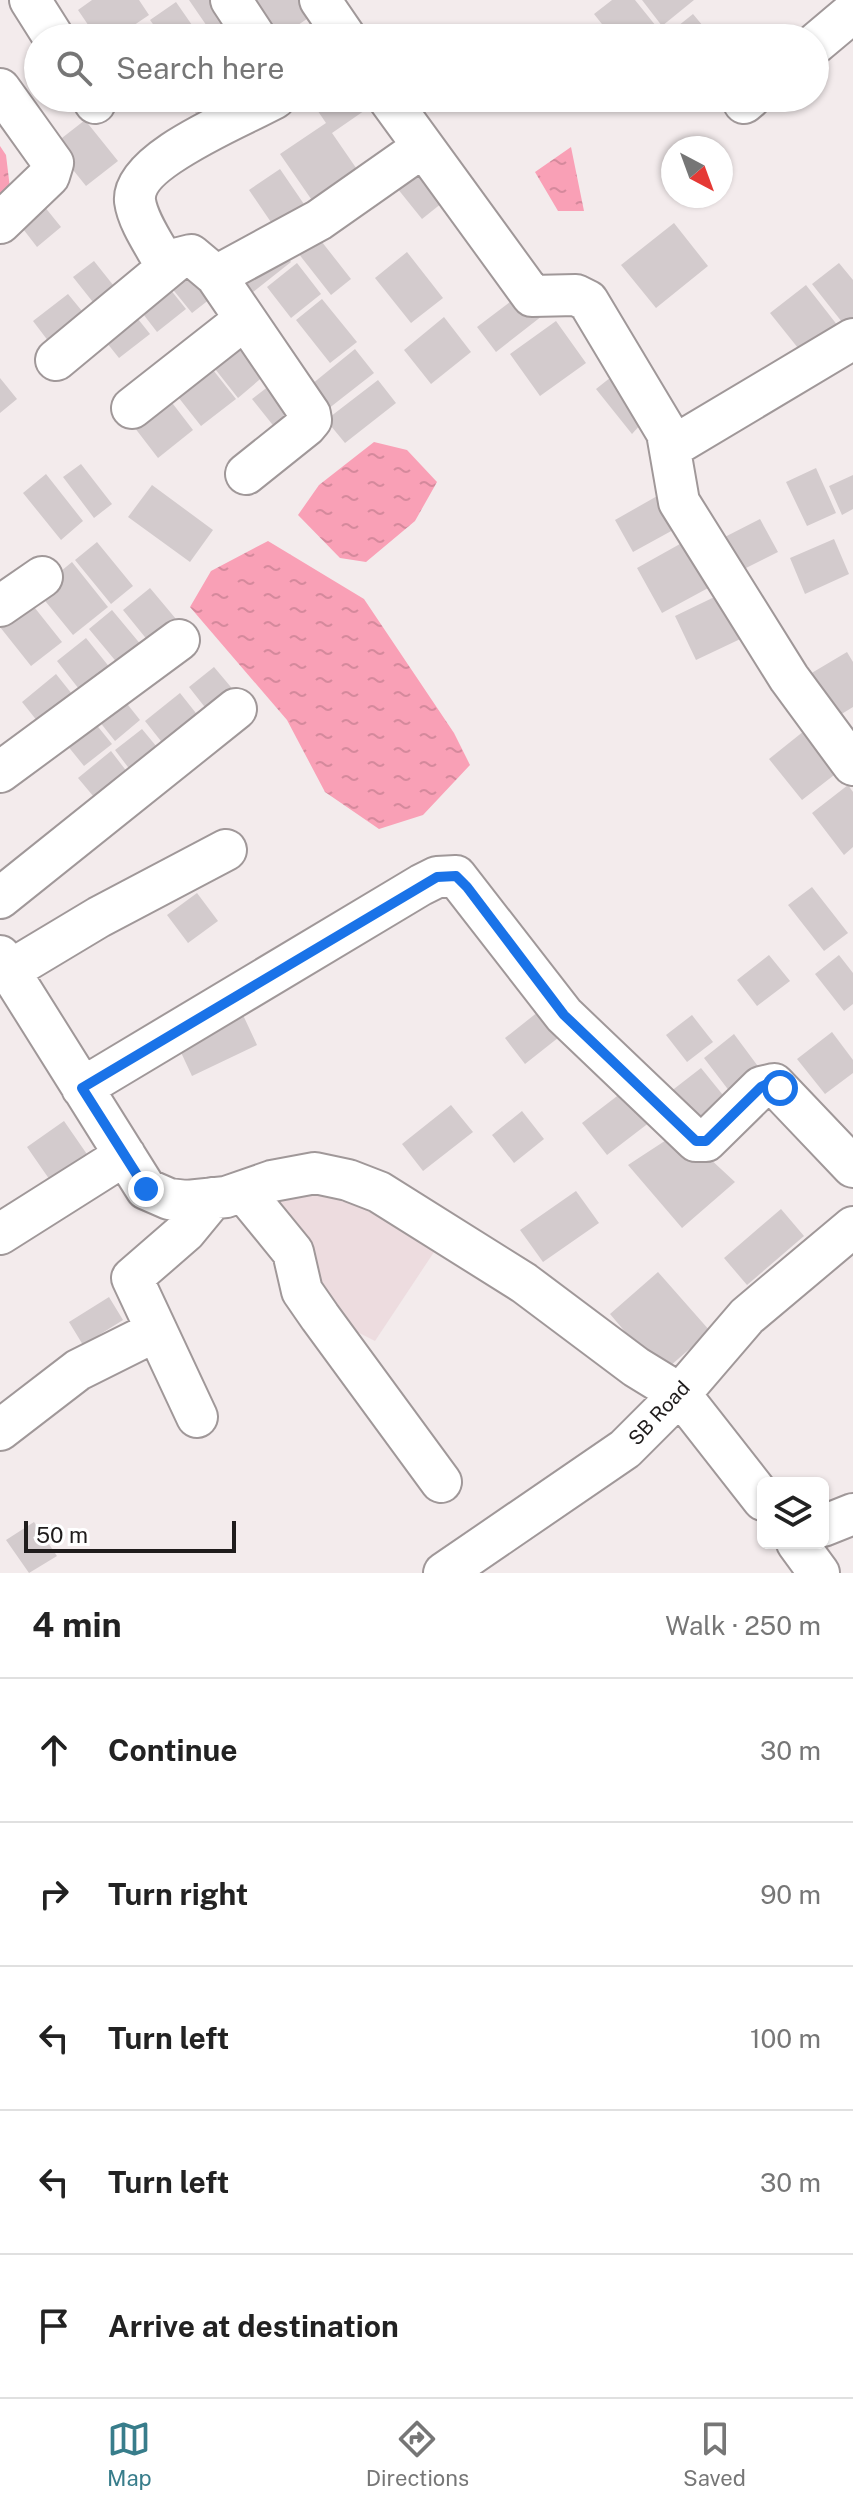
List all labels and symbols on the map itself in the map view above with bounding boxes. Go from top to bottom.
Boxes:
north arrow [661,136,733,208]
route start [762,1070,798,1106]
route end [128,1171,164,1207]
street label: SB Road [623,1376,695,1450]
scale bar [24,1517,236,1553]

